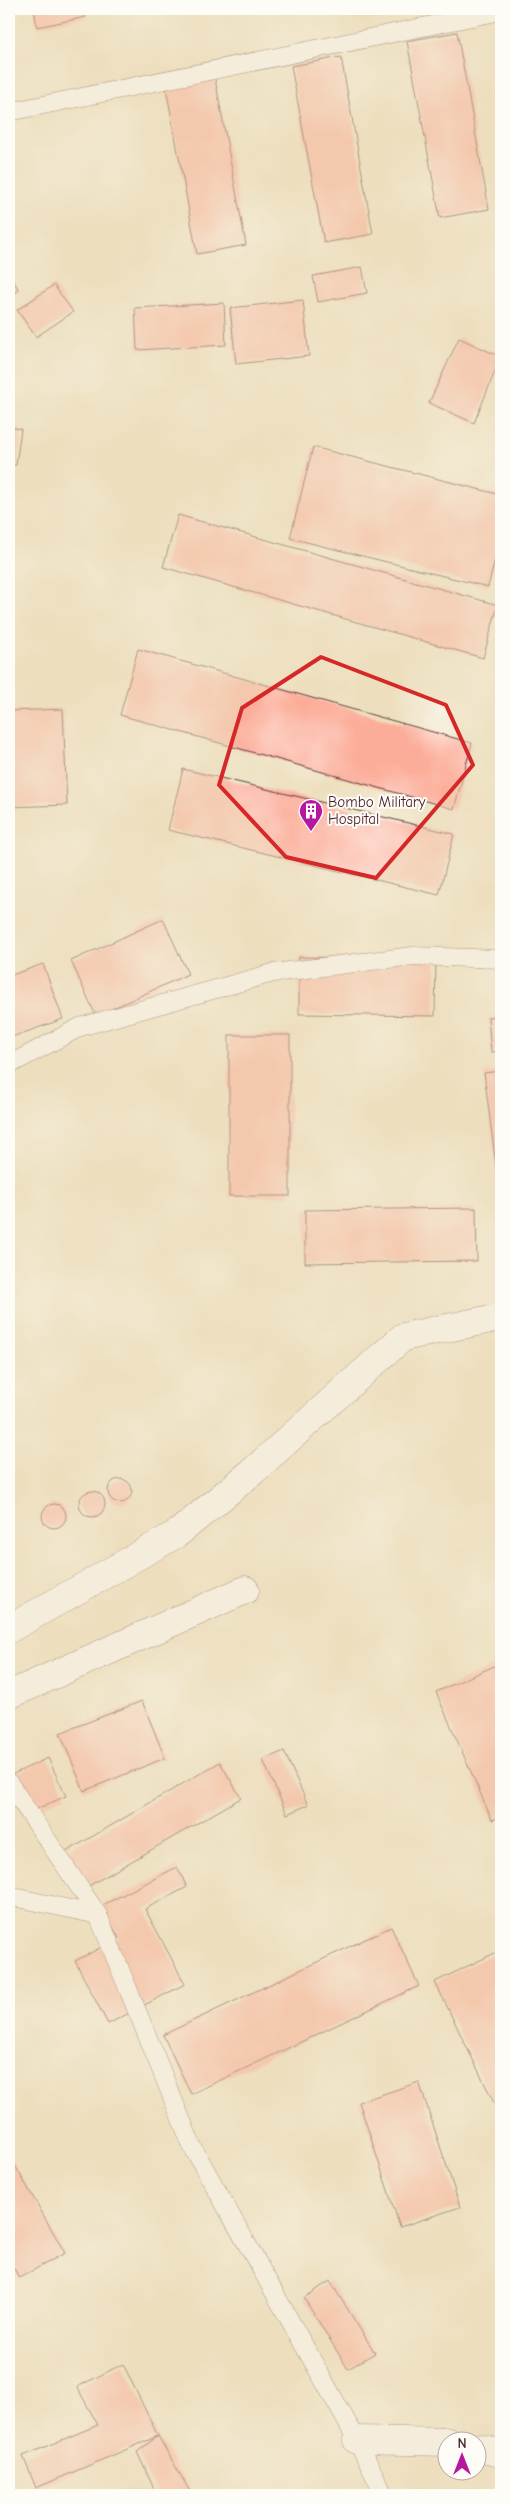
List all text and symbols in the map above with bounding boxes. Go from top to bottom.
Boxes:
place label: Bombo Military Hospital [328,793,426,828]
building icon: Bombo Military Hospital [298,798,324,832]
north arrow [438,2432,488,2482]
text: N [457,2435,467,2452]

